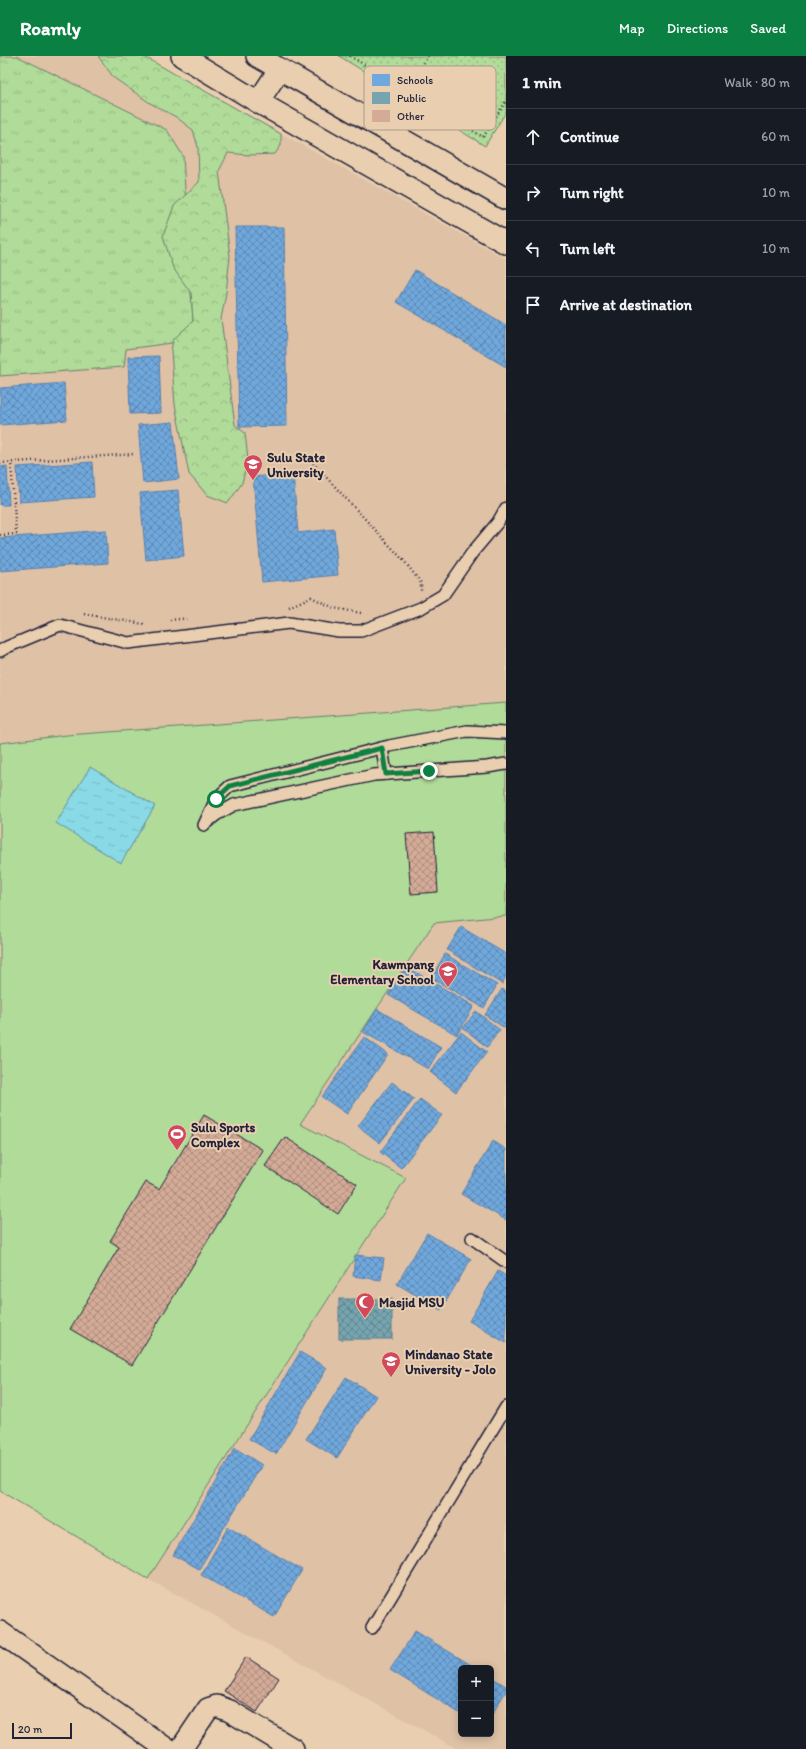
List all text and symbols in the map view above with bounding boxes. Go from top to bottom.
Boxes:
text: Roamly [20,17,81,40]
text: Map [619,20,645,37]
text: Directions [667,20,728,37]
text: Saved [750,20,786,37]
legend [364,66,496,130]
text: 1 min [522,72,561,92]
text: Schools [397,74,433,87]
text: Walk · 80 m [724,75,790,90]
text: Public [397,92,426,105]
text: Other [397,110,425,123]
icon: ahead [522,126,544,148]
text: Continue [560,128,619,146]
text: 60 m [761,129,790,144]
icon: right [522,182,544,204]
text: Turn right [560,184,624,202]
text: 10 m [762,185,790,200]
icon: left [522,238,544,260]
text: Turn left [560,240,615,258]
text: 10 m [762,241,790,256]
icon: arrive [522,294,544,316]
text: Arrive at destination [560,296,692,314]
place label: Sulu State University [267,450,325,481]
school or university icon: Sulu State University [242,453,264,481]
route end [420,762,438,780]
route start [207,790,225,808]
place label: Kawmpang Elementary School [330,957,434,988]
school or university icon: Kawmpang Elementary School [437,960,459,988]
place label: Sulu Sports Complex [191,1120,256,1151]
sports icon: Sulu Sports Complex [166,1123,188,1151]
mosque icon: Masjid MSU [354,1291,376,1319]
place label: Masjid MSU [379,1295,445,1311]
place label: Mindanao State University - Jolo [405,1347,496,1378]
school or university icon: Mindanao State University - Jolo [380,1350,402,1378]
map controls [458,1665,494,1737]
button: + [458,1665,494,1701]
button: − [458,1701,494,1737]
scale bar [12,1721,72,1740]
text: 20 m [18,1723,42,1736]

